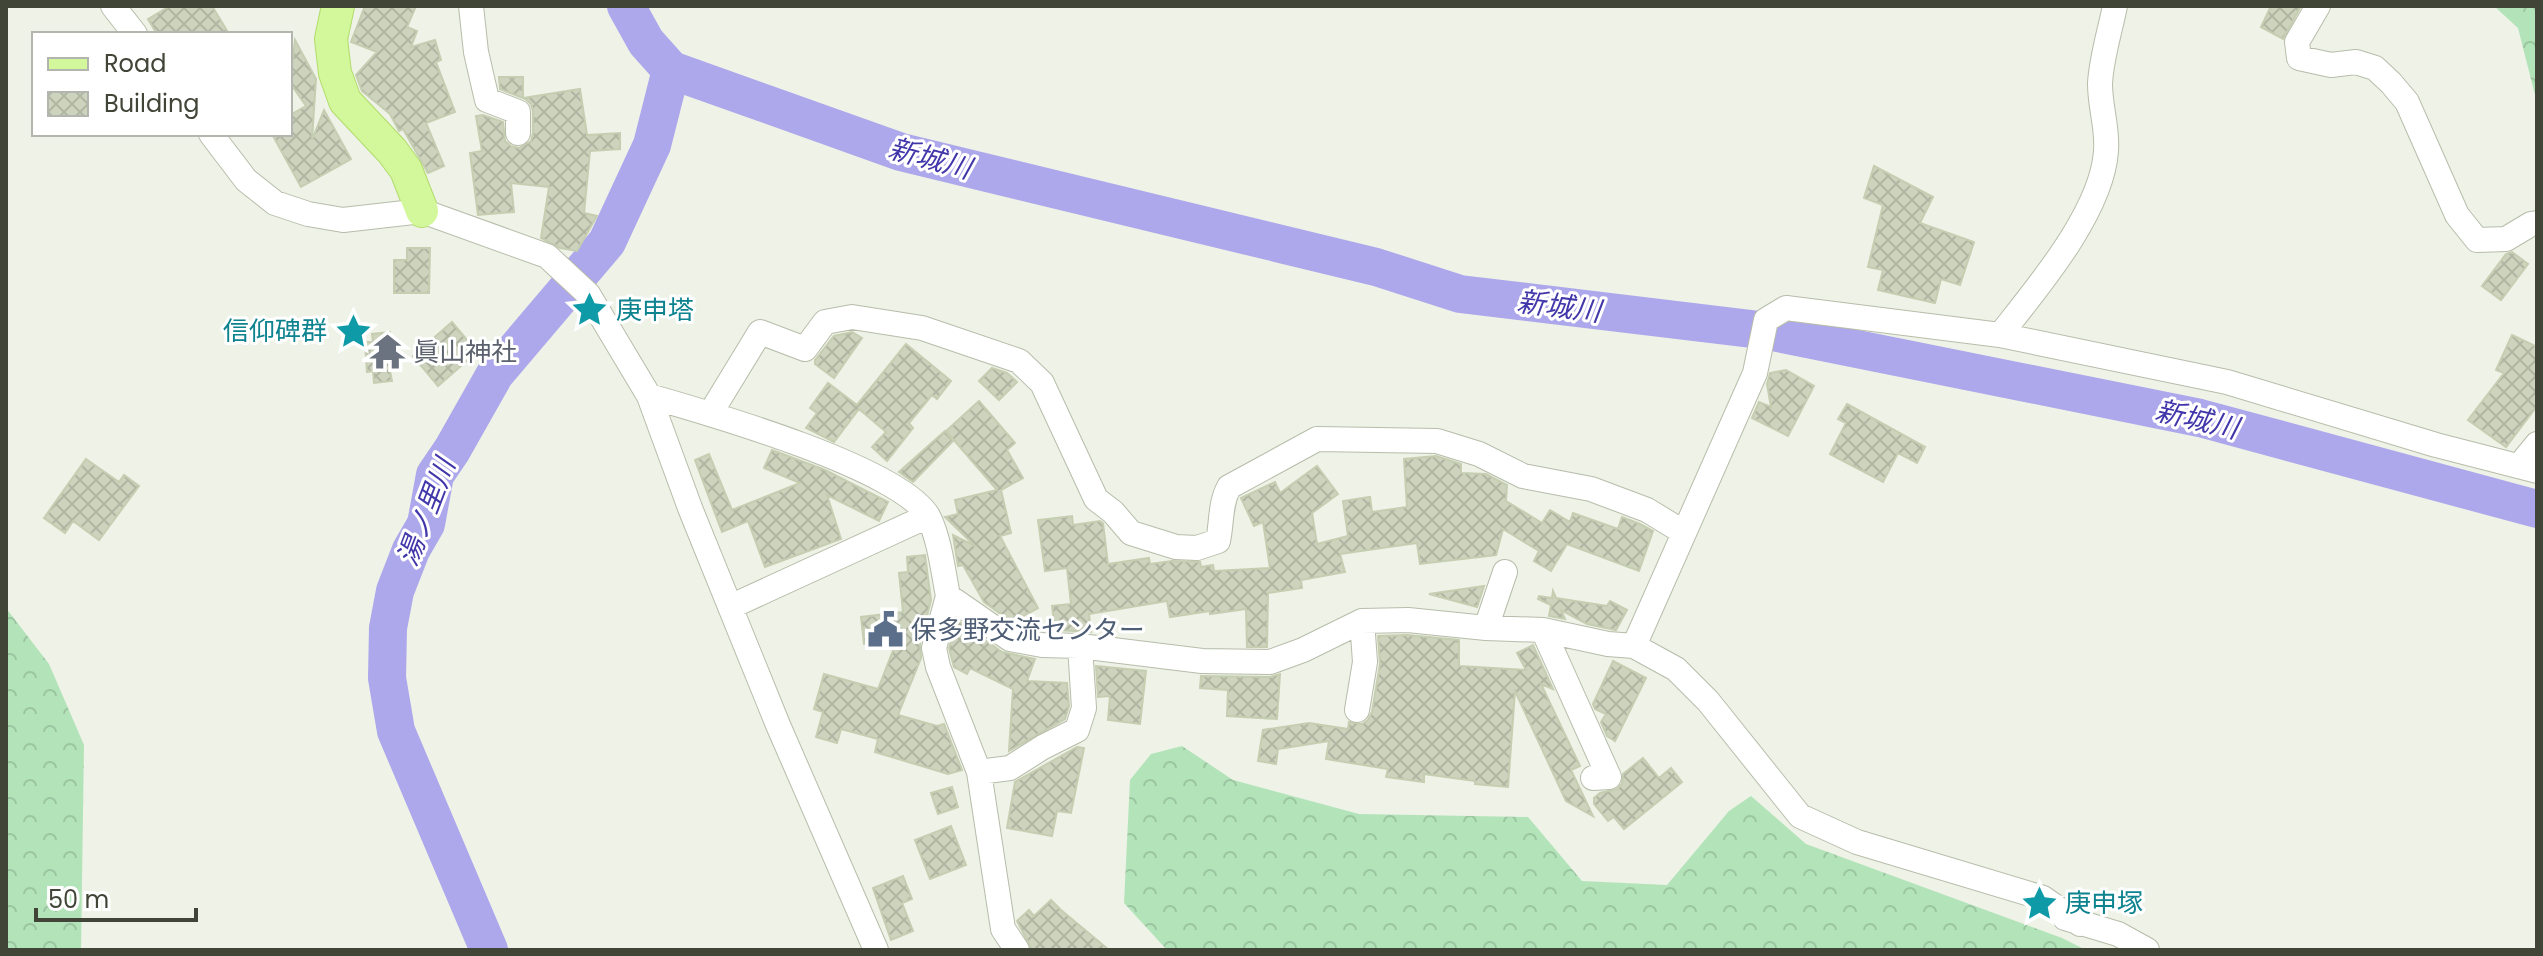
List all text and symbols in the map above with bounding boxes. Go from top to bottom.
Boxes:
legend [32,32,292,136]
text: Road [104,47,166,80]
text: Building [104,87,200,120]
water label: 新城川 [884,129,978,189]
water label: 新城川 [1515,282,1606,331]
place icon: 庚申塔 [571,291,609,329]
place label: 庚申塔 [616,292,694,328]
place icon: 信仰碑群 [334,312,372,350]
place label: 信仰碑群 [223,313,327,349]
temple icon: 眞山神社 [368,333,406,371]
place label: 眞山神社 [413,334,517,370]
water label: 新城川 [2152,391,2245,449]
water label: 湯ノ里川 [388,450,466,571]
public building icon: 保多野交流センター [866,611,904,649]
place label: 保多野交流センター [911,612,1145,648]
scale bar [36,872,196,922]
text: 50 m [48,883,109,916]
place icon: 庚申塚 [2020,884,2058,922]
place label: 庚申塚 [2065,885,2143,921]

